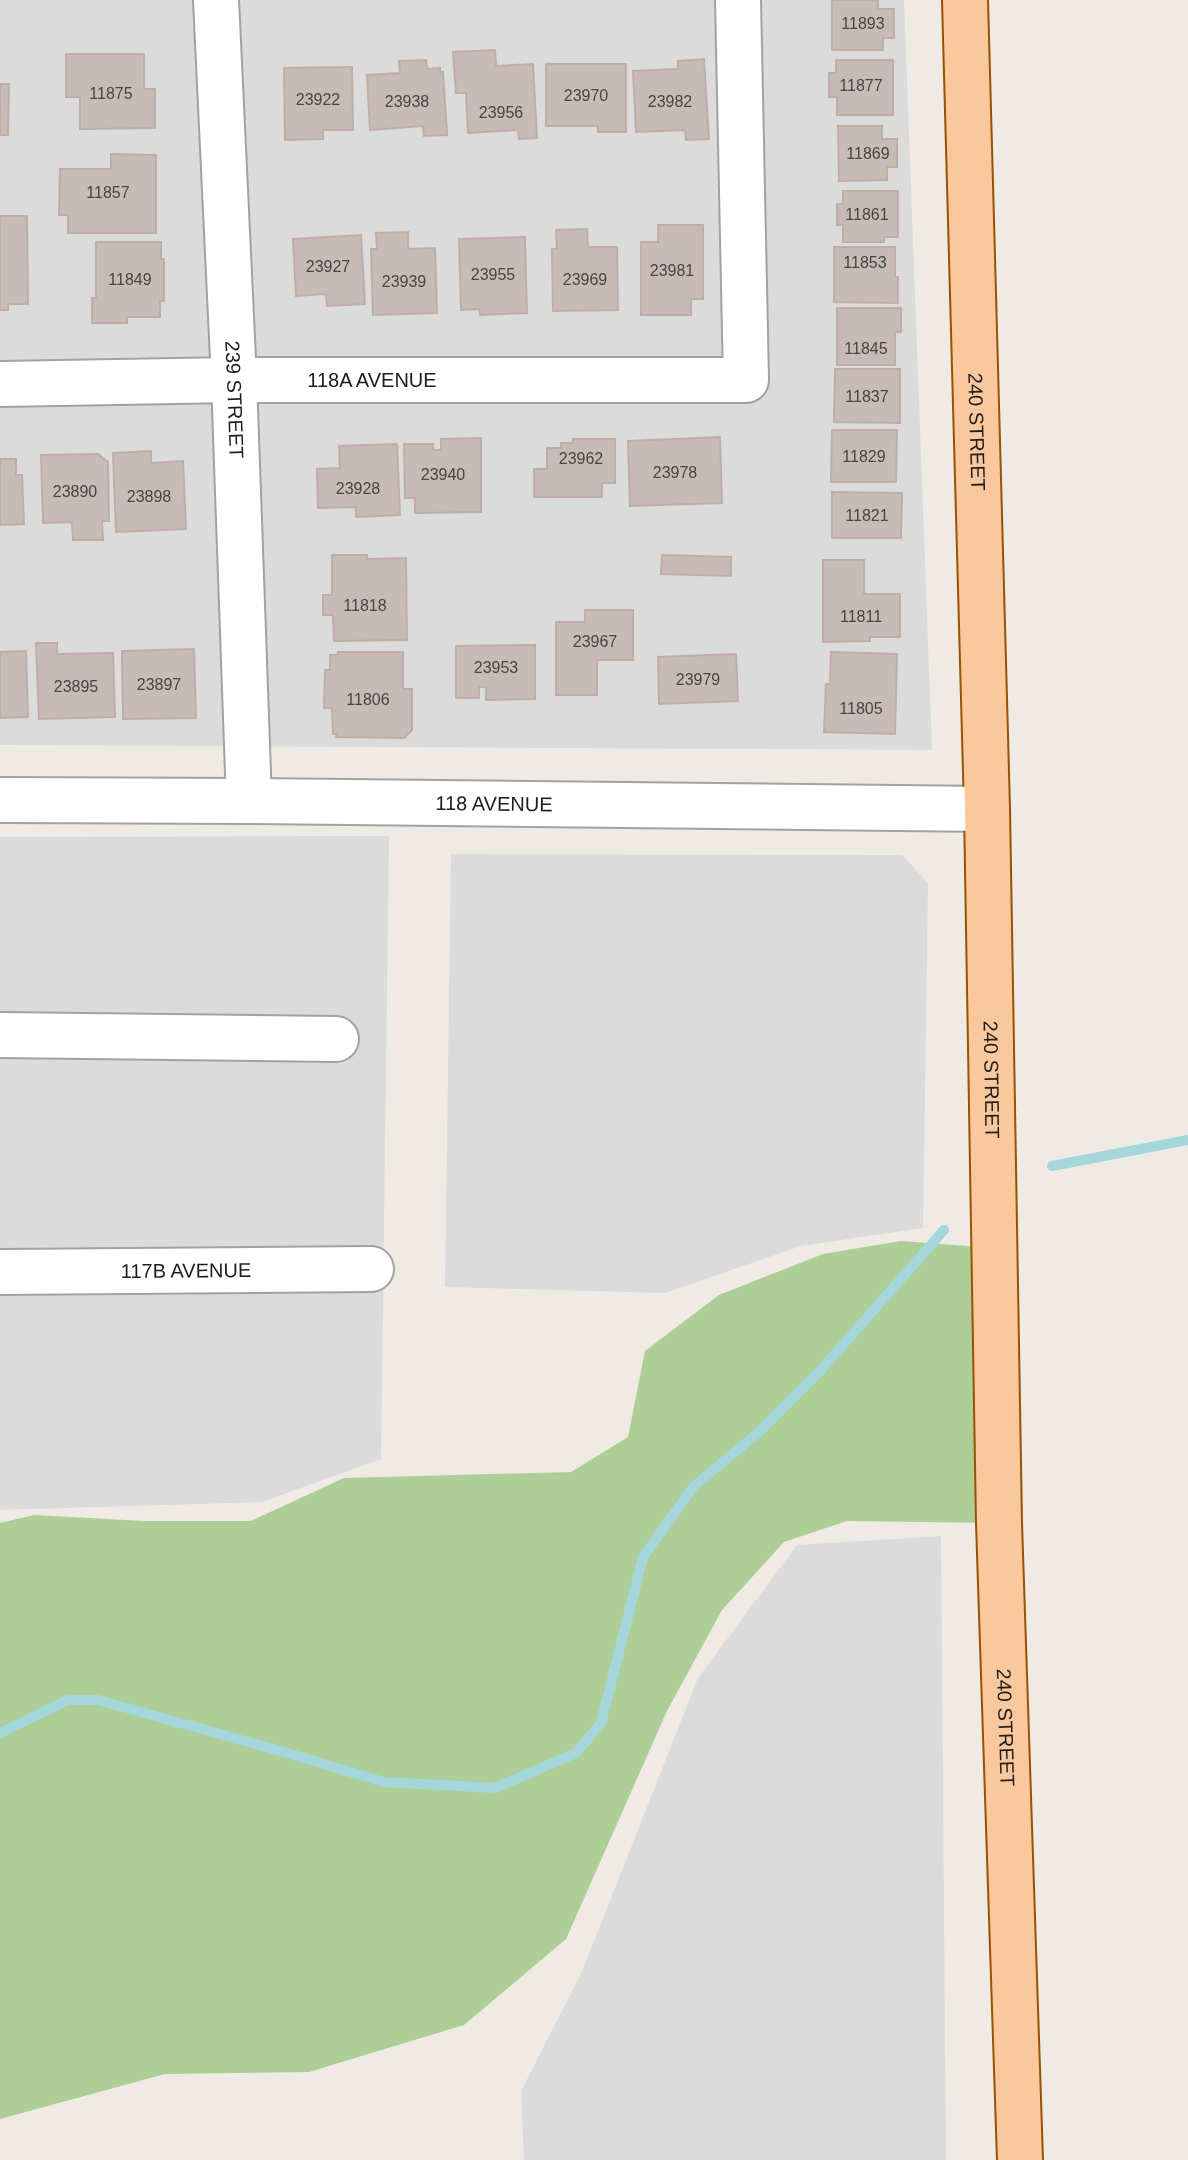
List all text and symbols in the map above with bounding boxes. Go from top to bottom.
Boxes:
house number: 11893 [841,15,885,32]
house number: 11877 [839,77,883,94]
house number: 11875 [89,85,133,102]
house number: 23970 [564,87,608,104]
house number: 23922 [296,91,340,108]
house number: 23938 [385,93,429,110]
house number: 23982 [648,93,692,110]
house number: 23956 [479,104,523,121]
house number: 11869 [846,145,890,162]
house number: 11857 [86,184,130,201]
house number: 11861 [845,206,889,223]
house number: 11853 [843,254,887,271]
house number: 23927 [306,258,350,275]
house number: 23981 [650,262,694,279]
house number: 23955 [471,266,515,283]
house number: 11849 [108,271,152,288]
house number: 23969 [563,271,607,288]
house number: 23939 [382,273,426,290]
street label: 239 STREET [221,340,248,459]
house number: 11845 [844,340,888,357]
street label: 118A AVENUE [307,369,437,391]
street label: 240 STREET [964,373,989,491]
house number: 11837 [845,388,889,405]
house number: 11829 [842,448,886,465]
house number: 23962 [559,450,603,467]
house number: 23978 [653,464,697,481]
house number: 23940 [421,466,465,483]
house number: 23928 [336,480,380,497]
house number: 23890 [53,483,97,500]
house number: 23898 [127,488,171,505]
house number: 11821 [845,507,889,524]
house number: 11818 [343,597,387,614]
house number: 11811 [840,608,882,625]
house number: 23967 [573,633,617,650]
house number: 23953 [474,659,518,676]
house number: 23979 [676,671,720,688]
house number: 23897 [137,676,181,693]
house number: 23895 [54,678,98,695]
house number: 11806 [346,691,390,708]
house number: 11805 [839,700,883,717]
street label: 118 AVENUE [435,792,553,815]
street label: 240 STREET [980,1021,1004,1139]
street label: 117B AVENUE [121,1259,251,1282]
street label: 240 STREET [993,1668,1019,1787]

